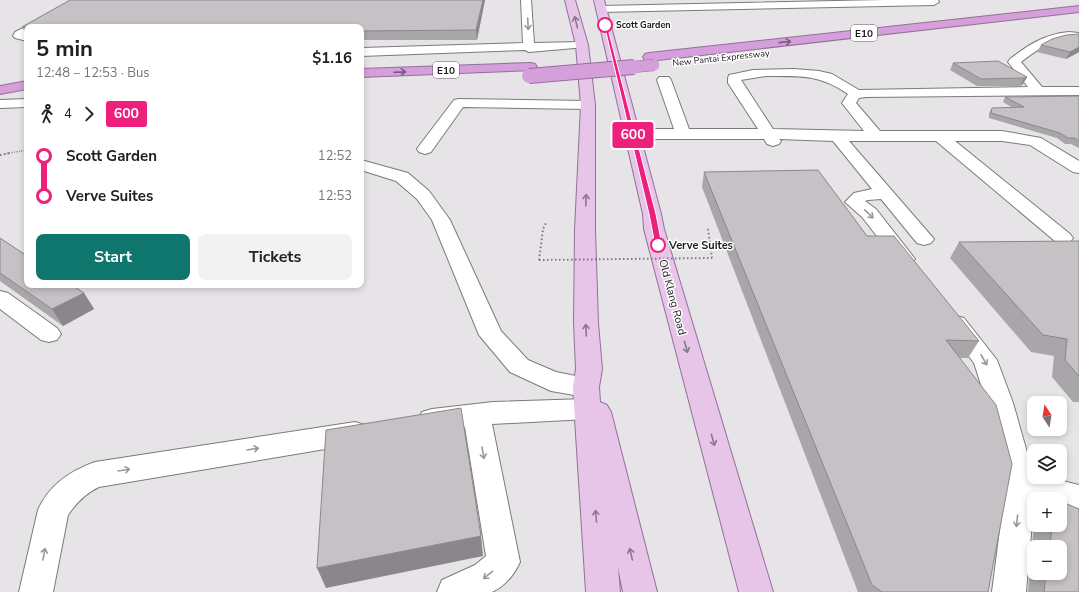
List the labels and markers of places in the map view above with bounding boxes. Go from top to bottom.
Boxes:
marker: Scott Garden [597,17,613,33]
place label: Scott Garden [616,19,671,31]
marker: Verve Suites [650,237,666,253]
place label: Verve Suites [668,238,733,253]

